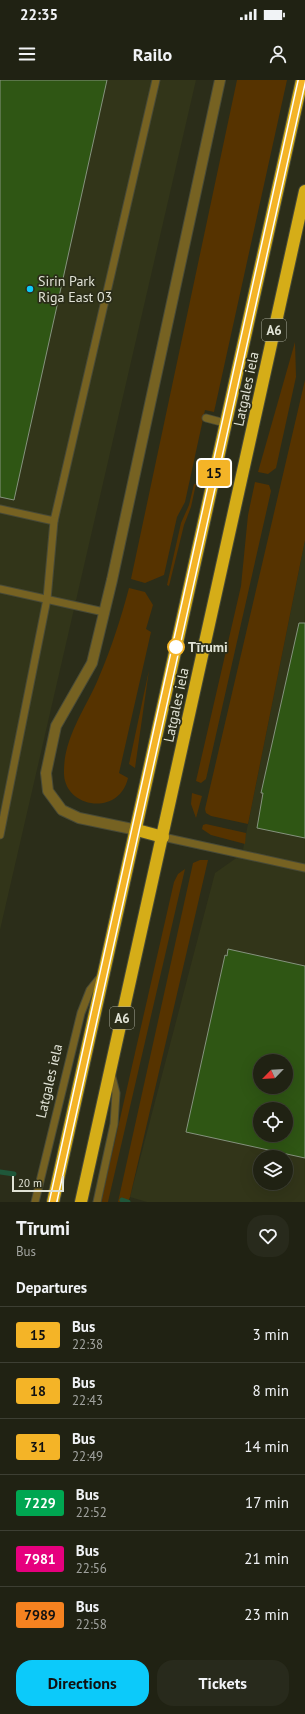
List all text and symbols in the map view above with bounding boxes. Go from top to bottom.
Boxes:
text: 22:35 [20,5,58,24]
icon: menu [16,43,38,65]
text: Railo [133,43,172,66]
icon: person [267,43,289,65]
place label: Sirin Park Riga East 03 [38,272,112,306]
marker: Sirin Park Riga East 03 [25,284,35,294]
road number: A6 [262,319,286,341]
street label: Latgales iela [229,350,263,428]
line badge: 15 [196,460,232,486]
text: 15 [206,464,222,482]
marker: Tīrumi [167,638,185,656]
place label: Tīrumi [188,638,228,656]
street label: Latgales iela [159,666,193,744]
road number: A6 [110,1007,134,1029]
street label: Latgales iela [32,1042,66,1120]
north arrow [253,1054,293,1094]
map controls [253,1054,293,1190]
button: locate [253,1102,293,1142]
button: layers [253,1150,293,1190]
scale bar [12,1174,64,1193]
text: 20 m [18,1176,42,1190]
button: heart [247,1215,289,1257]
text: Tīrumi [16,1216,70,1240]
text: Bus [16,1243,36,1260]
text: Departures [16,1278,87,1297]
text: Bus [72,1317,95,1336]
text: 3 min [252,1325,289,1344]
text: 15 [30,1326,46,1344]
text: 22:38 [72,1336,103,1353]
text: Bus [72,1373,95,1392]
text: 8 min [252,1381,289,1400]
text: 18 [30,1382,46,1400]
text: 22:43 [72,1392,103,1409]
text: Bus [72,1429,95,1448]
text: 14 min [244,1437,289,1456]
text: 31 [30,1438,46,1456]
text: 22:49 [72,1448,103,1465]
text: Bus [76,1485,99,1504]
text: 17 min [245,1493,289,1512]
text: 7229 [24,1494,56,1512]
text: 22:52 [76,1504,107,1521]
text: Bus [76,1541,99,1560]
text: 21 min [244,1549,289,1568]
text: 7981 [24,1550,56,1568]
text: 22:56 [76,1560,107,1577]
text: Bus [76,1597,99,1616]
text: 23 min [244,1605,289,1624]
text: 7989 [24,1606,56,1624]
text: 22:58 [76,1616,107,1633]
button: Directions [16,1660,149,1706]
button: Tickets [157,1660,289,1706]

